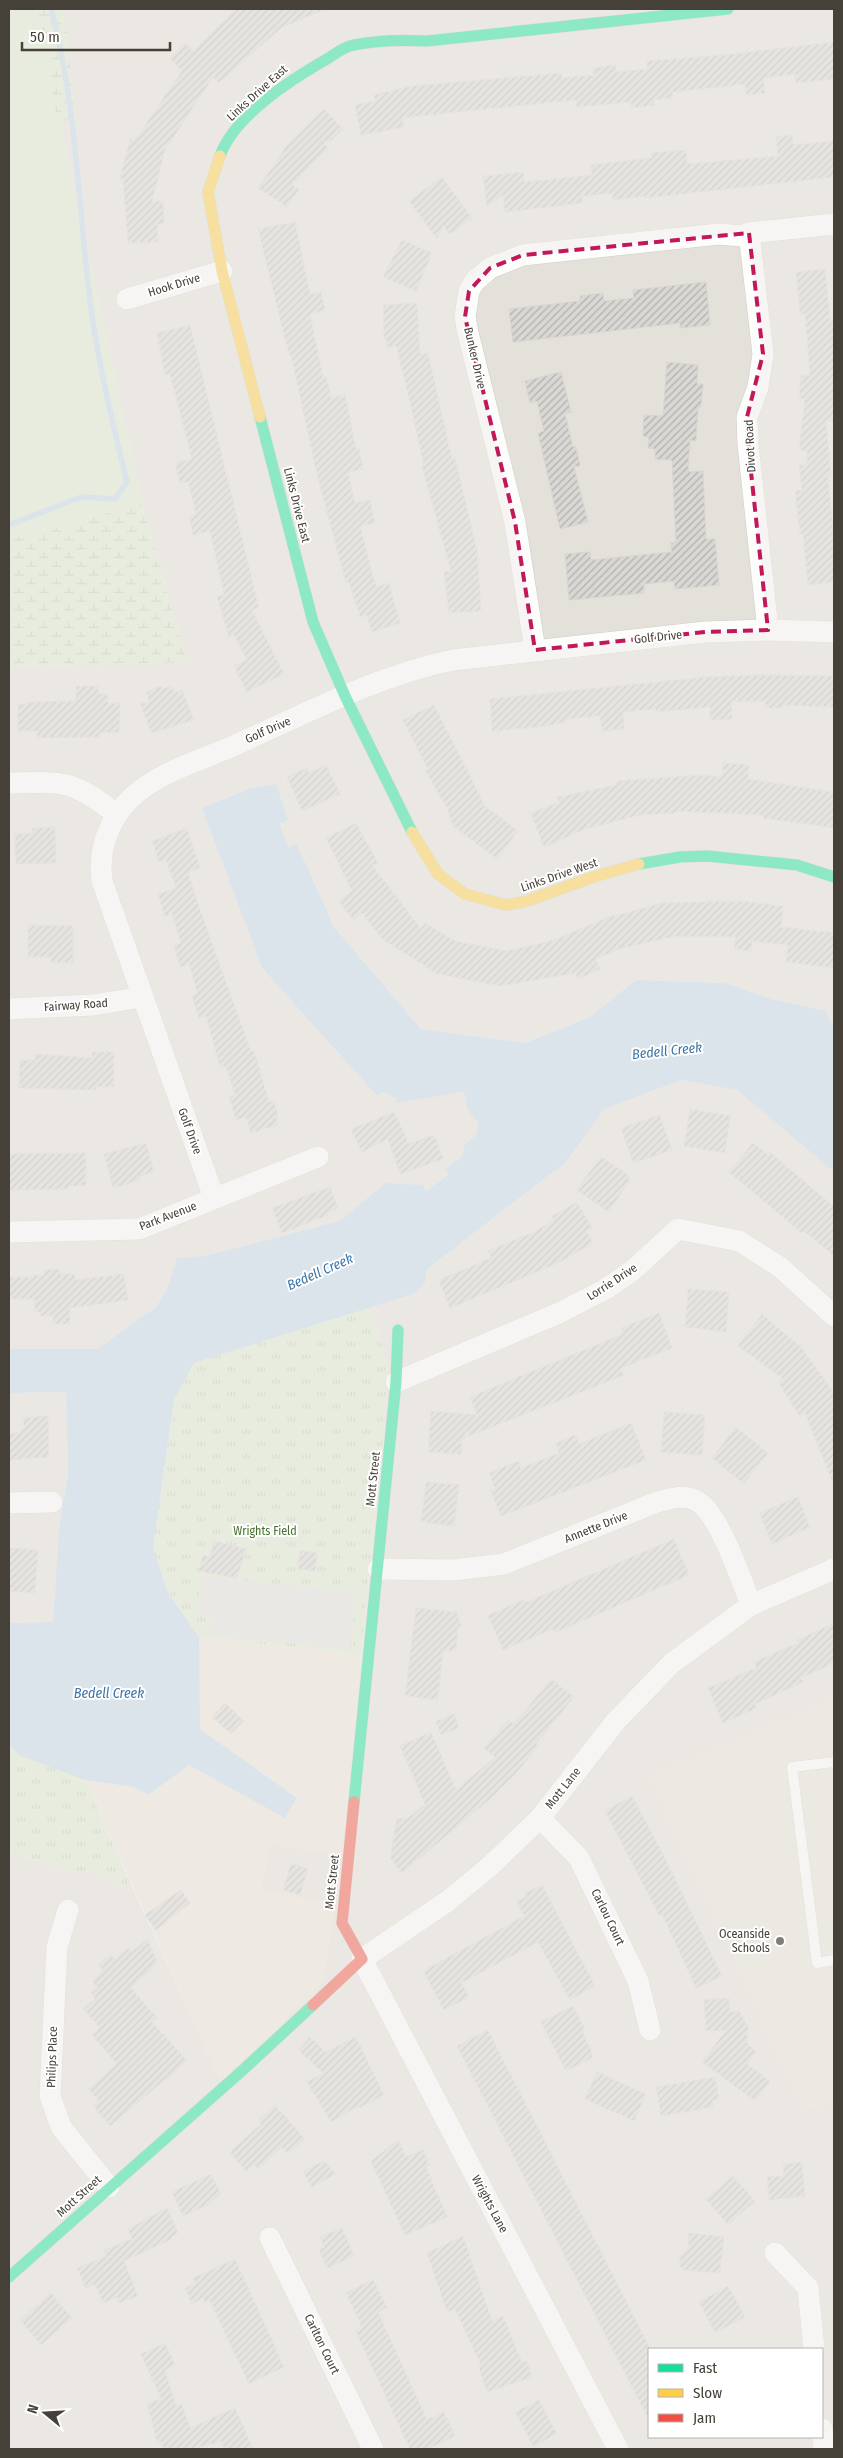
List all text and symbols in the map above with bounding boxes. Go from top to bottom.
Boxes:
scale bar [22,20,170,52]
text: 50 m [30,28,60,46]
street label: Links Drive East [224,62,290,124]
street label: Hook Drive [146,270,202,300]
street label: Bunker Drive [461,326,489,390]
street label: Divot Road [742,419,758,473]
street label: Links Drive East [281,466,313,544]
street label: Golf Drive [633,628,683,646]
street label: Golf Drive [243,714,293,746]
street label: Links Drive West [519,855,599,895]
street label: Fairway Road [44,996,108,1014]
water label: Bedell Creek [631,1039,703,1063]
street label: Golf Drive [175,1106,205,1156]
street label: Park Avenue [137,1199,199,1233]
water label: Bedell Creek [284,1250,356,1294]
street label: Lorrie Drive [584,1261,640,1303]
street label: Mott Street [363,1451,383,1507]
street label: Annette Drive [562,1508,630,1546]
park label: Wrights Field [233,1524,297,1538]
water label: Bedell Creek [74,1685,144,1702]
street label: Mott Lane [542,1764,584,1812]
street label: Mott Street [322,1854,342,1910]
street label: Carlou Court [588,1886,628,1948]
place label: Oceanside Schools [719,1927,770,1955]
marker: Oceanside Schools [774,1935,786,1947]
street label: Philips Place [44,2026,60,2088]
street label: Mott Street [54,2172,104,2220]
street label: Wrights Lane [469,2173,511,2235]
street label: Carlton Court [301,2312,343,2376]
legend [648,2348,823,2438]
text: Fast [693,2359,717,2377]
text: Slow [693,2384,722,2402]
north arrow [20,2388,70,2438]
text: N [24,2403,42,2416]
text: Jam [693,2409,716,2427]

